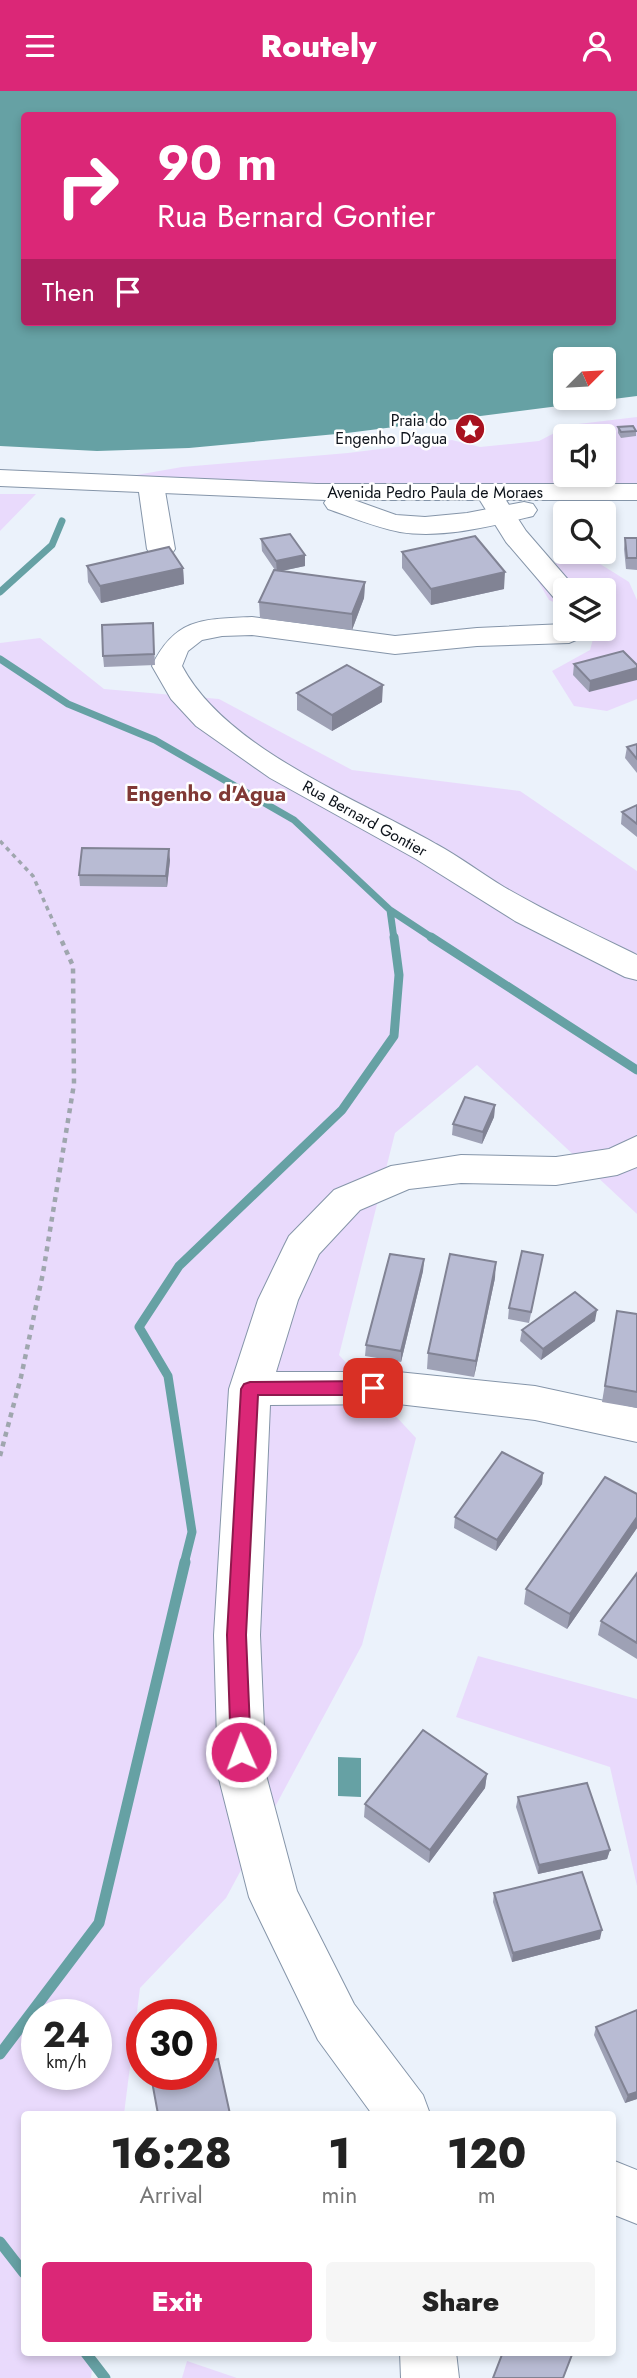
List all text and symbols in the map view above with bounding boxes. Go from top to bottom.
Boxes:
text: Routely [261,23,376,69]
icon: menu [21,27,59,65]
icon: person [578,27,616,65]
text: 90 m [157,128,277,198]
icon: right [42,140,133,231]
text: Rua Bernard Gontier [157,193,436,239]
text: Then [42,273,95,311]
icon: arrive [109,273,147,311]
north arrow [553,347,616,409]
map controls [553,347,616,641]
place label: Praia do Engenho D'agua [335,409,447,450]
place icon: Praia do Engenho D'agua [453,412,487,446]
button: sound [553,424,616,487]
street label: Avenida Pedro Paula de Moraes [327,481,543,504]
button: search [553,501,616,564]
button: layers [553,578,616,641]
street label: Rua Bernard Gontier [298,775,432,863]
district label: Engenho d'Agua [126,779,286,809]
pin [343,1358,403,1418]
icon: arrive [354,1369,392,1407]
position arrow [204,1715,278,1789]
speed limit sign: 30 [126,1999,217,2090]
text: 24 [43,2010,90,2060]
text: km/h [46,2049,87,2075]
text: 16:28 [111,2123,232,2184]
text: 1 [328,2123,350,2184]
text: 120 [447,2123,526,2184]
text: Arrival [139,2178,203,2212]
text: min [321,2178,357,2212]
text: m [478,2178,496,2212]
button: Exit [42,2262,312,2342]
button: Share [326,2262,595,2342]

